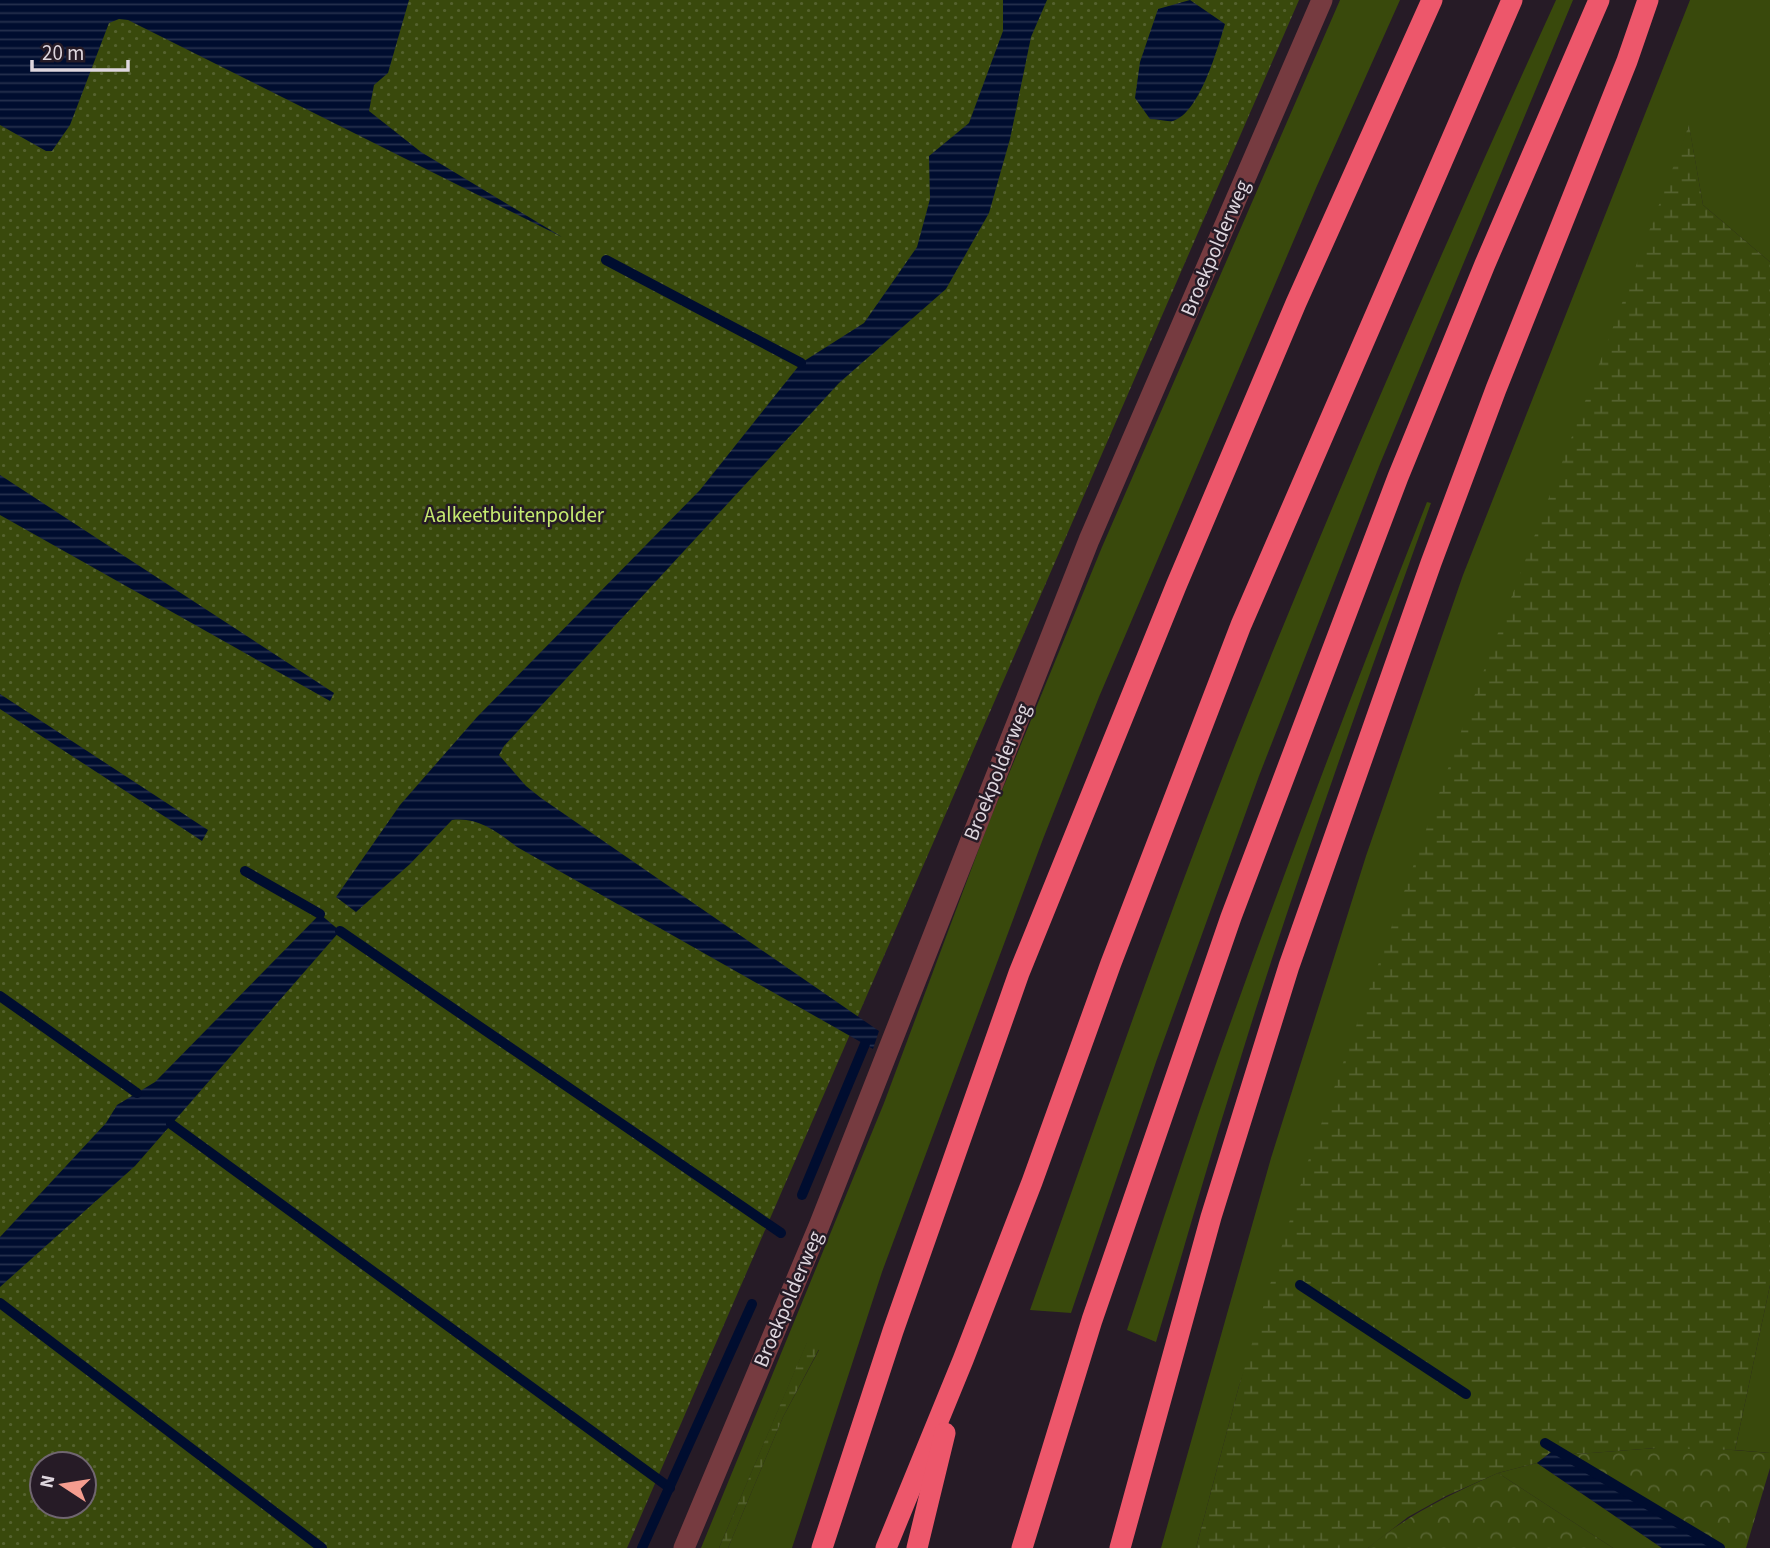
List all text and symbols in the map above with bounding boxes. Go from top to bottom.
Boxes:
scale bar [32,28,128,72]
text: 20 m [42,38,84,68]
street label: Broekpolderweg [1173,175,1257,321]
park label: Aalkeetbuitenpolder [424,500,605,530]
street label: Broekpolderweg [956,699,1038,845]
street label: Broekpolderweg [746,1226,830,1372]
north arrow [28,1450,98,1520]
text: N [33,1473,62,1491]

